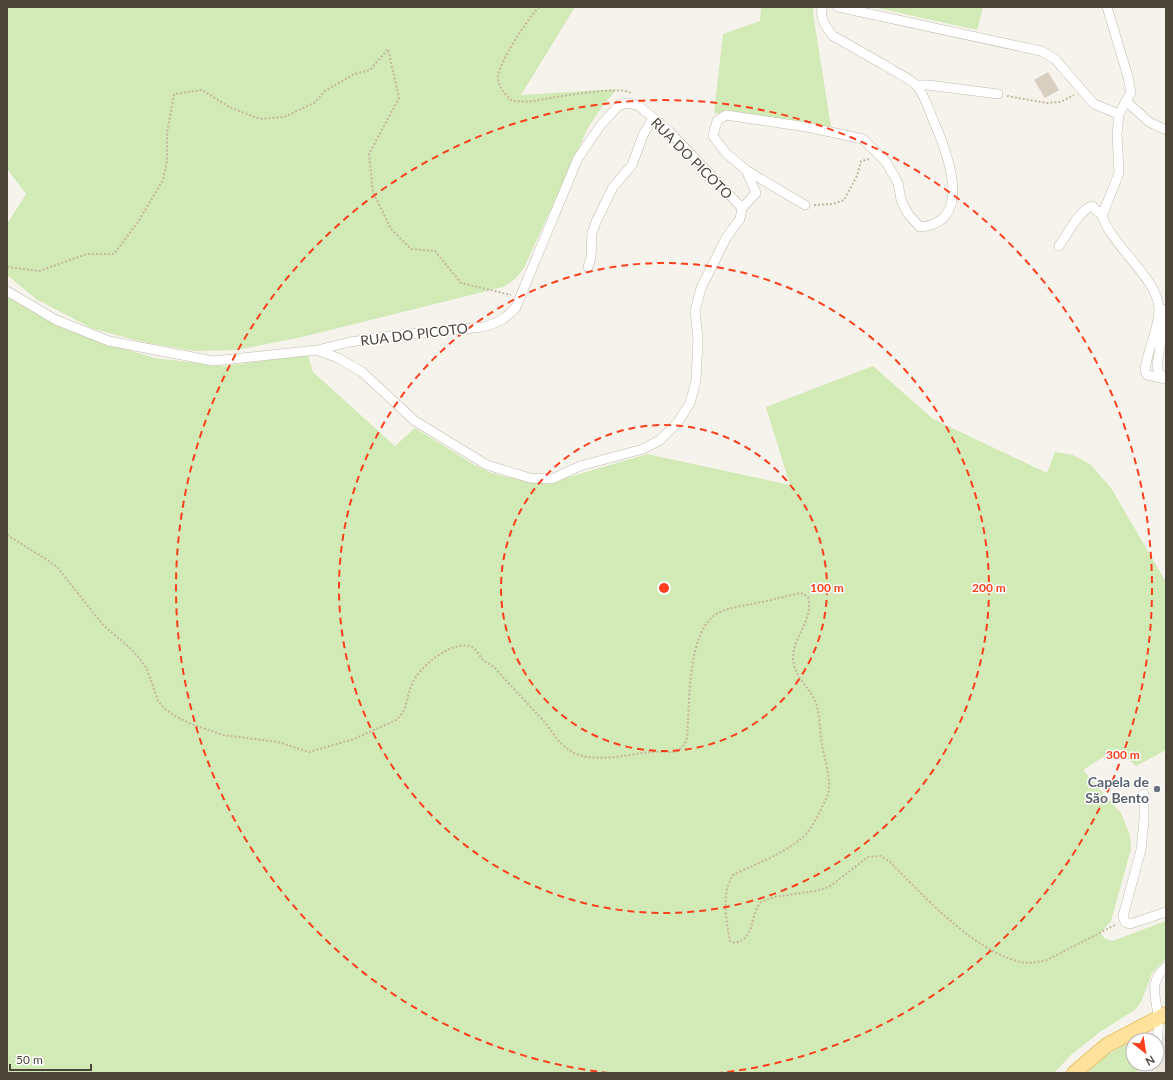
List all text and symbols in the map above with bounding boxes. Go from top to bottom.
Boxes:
street label: RUA DO PICOTO [648,114,736,202]
street label: RUA DO PICOTO [359,319,469,349]
text: 100 m [810,580,844,595]
text: 200 m [972,580,1006,595]
centre of rings [657,581,671,595]
text: 300 m [1106,747,1140,762]
place label: Capela de São Bento [1085,773,1150,806]
marker: Capela de São Bento [1152,784,1162,794]
north arrow [1125,1032,1165,1072]
scale bar [10,1046,91,1072]
text: 50 m [16,1052,43,1067]
text: N [1143,1053,1157,1069]

